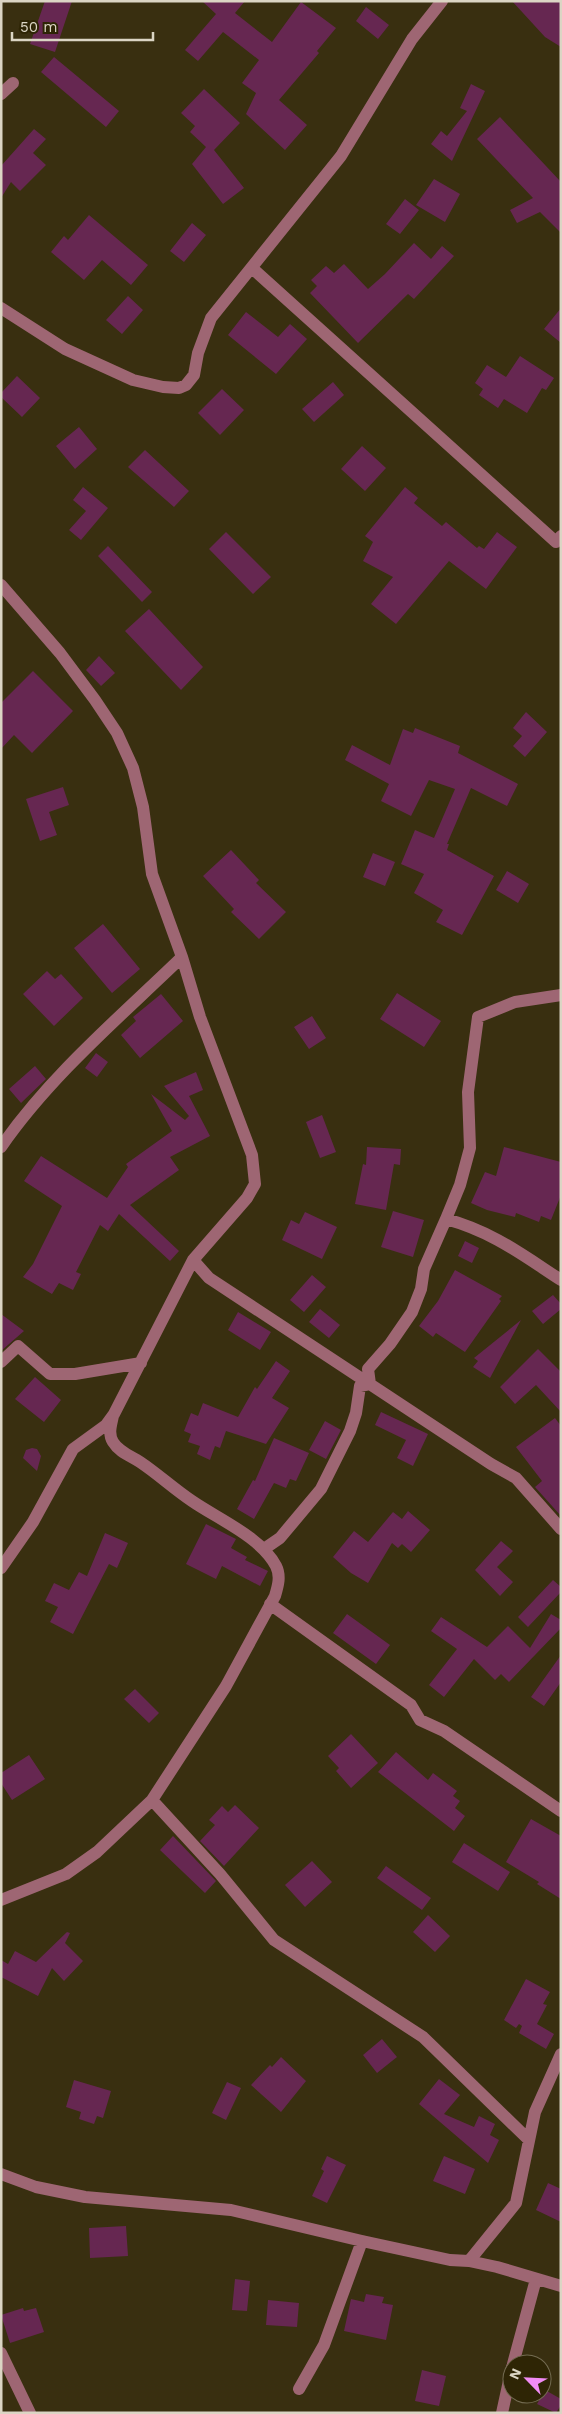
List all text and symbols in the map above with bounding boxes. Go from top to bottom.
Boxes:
scale bar [12,10,154,42]
text: 50 m [20,18,57,36]
north arrow [502,2354,552,2404]
text: N [506,2366,525,2382]

